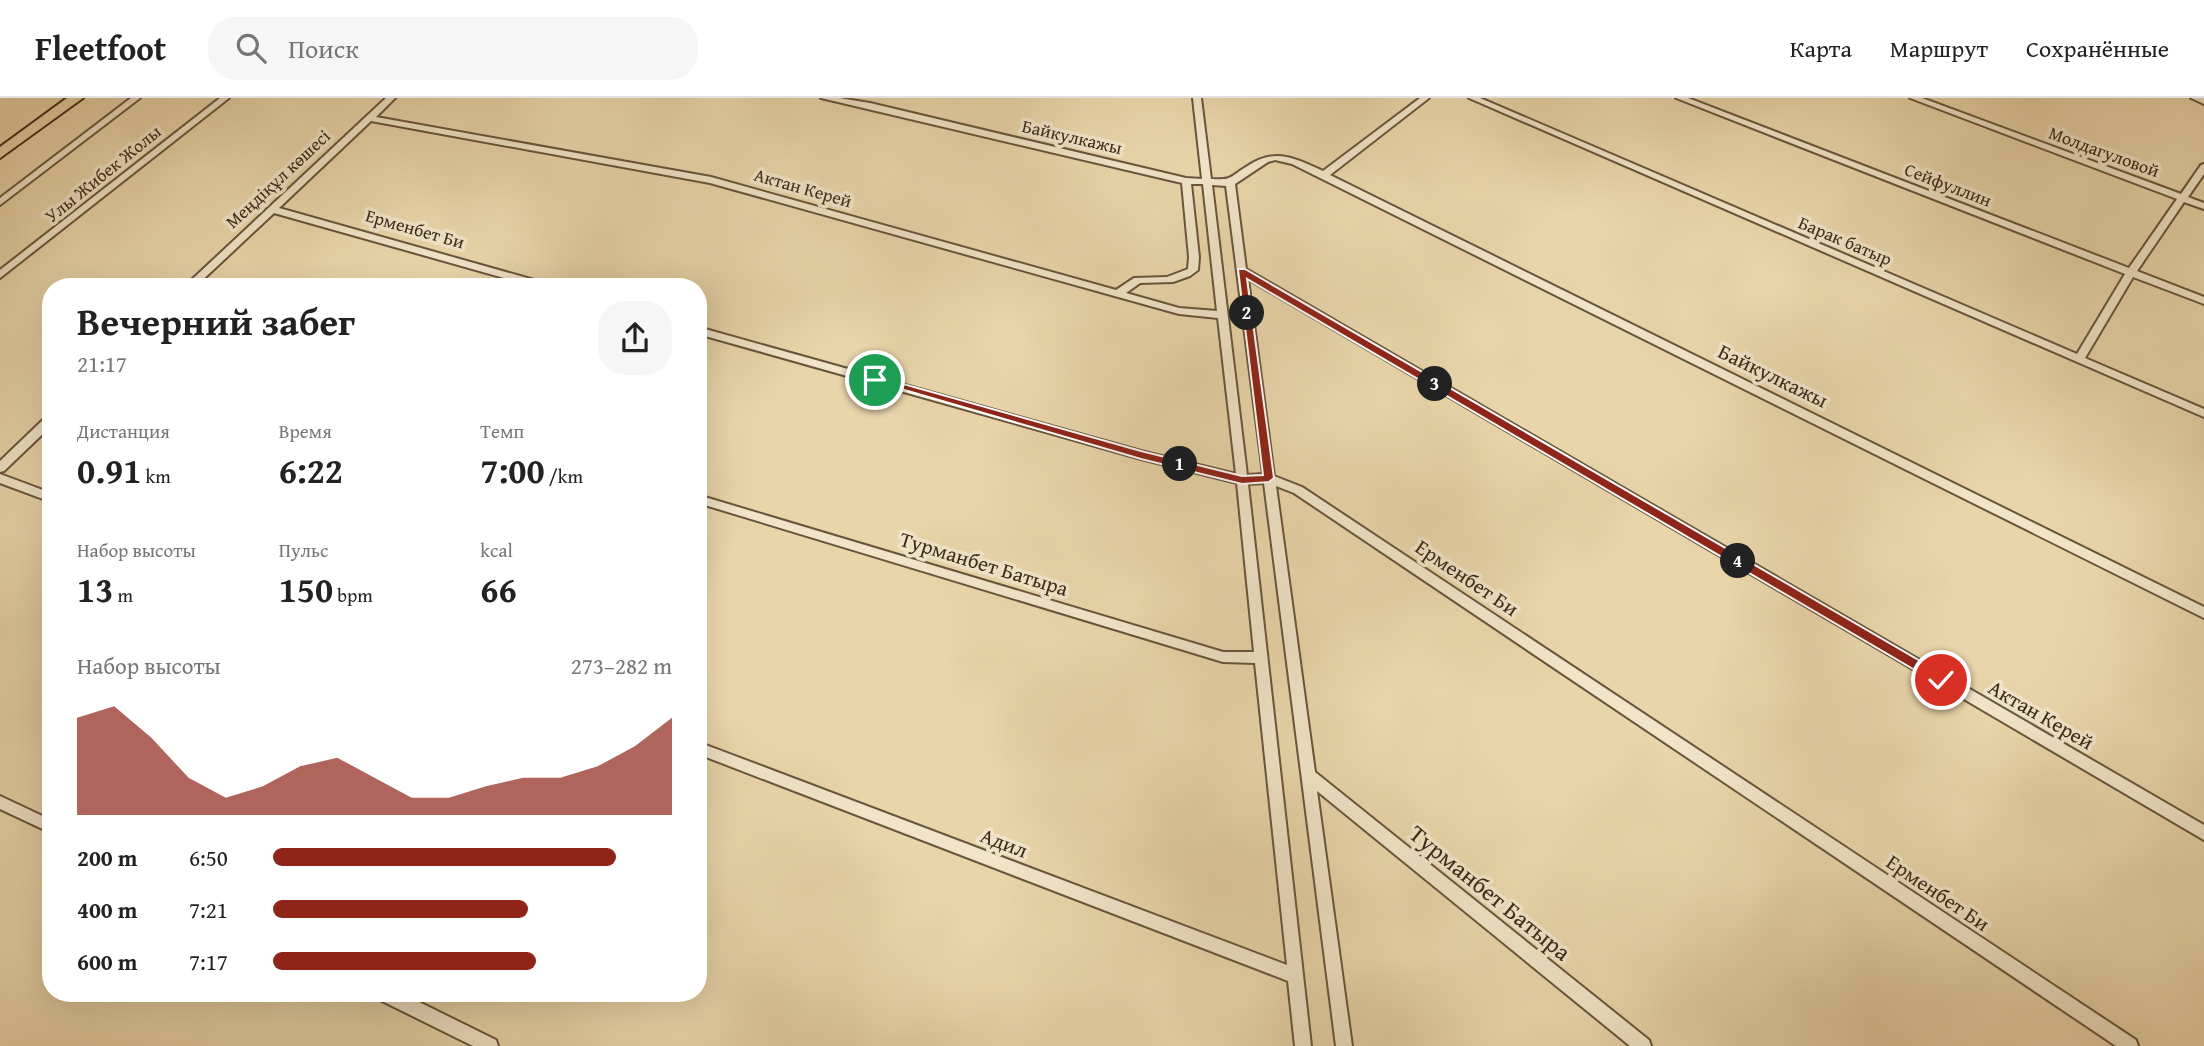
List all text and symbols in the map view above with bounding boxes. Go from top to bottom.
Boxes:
search box [208,17,698,80]
text: Fleetfoot [35,24,166,72]
icon: search [232,29,270,67]
text: Поиск [288,29,359,68]
text: Карта [1790,31,1852,66]
text: Маршрут [1890,31,1988,66]
text: Сохранённые [2026,31,2169,66]
street label: Байкулкажы [1019,112,1125,161]
street label: Улы Жибек Жолы [39,118,167,229]
street label: Молдагуловой [2045,119,2164,184]
street label: Меңдіқұл көшесі [219,123,336,234]
street label: Сейфуллин [1901,156,1996,213]
street label: Актан Керей [751,161,855,214]
street label: Ерменбет Би [362,202,468,256]
street label: Барак батыр [1794,209,1896,272]
text: Вечерний забег [77,293,355,349]
pin: 2 [1230,296,1264,330]
text: 2 [1242,298,1251,326]
button: share [598,301,672,375]
street label: Байкулкажы [1713,336,1834,416]
text: 21:17 [77,347,127,380]
pin [845,350,905,410]
icon: arrive [856,361,894,399]
pin: 3 [1418,366,1452,402]
text: 3 [1430,369,1439,397]
text: Дистанция [77,417,170,445]
text: Время [279,417,332,445]
text: Темп [480,417,524,445]
text: 0.91 [77,445,141,496]
text: 6:22 [279,445,343,496]
text: 7:00 [480,445,545,496]
pin: 1 [1162,446,1198,482]
text: 1 [1175,449,1184,477]
text: km [141,462,171,490]
text: /km [545,462,583,490]
street label: Турманбет Батыра [896,523,1072,604]
street label: Ерменбет Би [1409,532,1525,624]
text: Набор высоты [77,536,196,564]
text: Пульс [279,536,328,564]
text: kcal [480,536,513,564]
pin: 4 [1720,544,1756,578]
text: 4 [1733,546,1742,574]
text: 13 [77,564,113,615]
text: 150 [279,564,333,615]
text: 66 [480,564,517,615]
text: m [113,581,133,609]
text: bpm [333,581,373,609]
text: Набор высоты [77,649,221,682]
text: 273–282 m [571,649,672,682]
pin [1911,650,1971,710]
icon: check [1922,661,1960,699]
street label: Актан Керей [1983,672,2100,757]
street label: Турманбет Батыра [1402,816,1579,969]
street label: Адил [976,819,1033,866]
text: 200 m [77,841,138,874]
text: 6:50 [189,841,228,874]
street label: Ерменбет Би [1880,847,1996,939]
text: 400 m [77,893,138,926]
text: 7:21 [189,893,228,926]
text: 600 m [77,945,138,978]
text: 7:17 [189,945,228,978]

